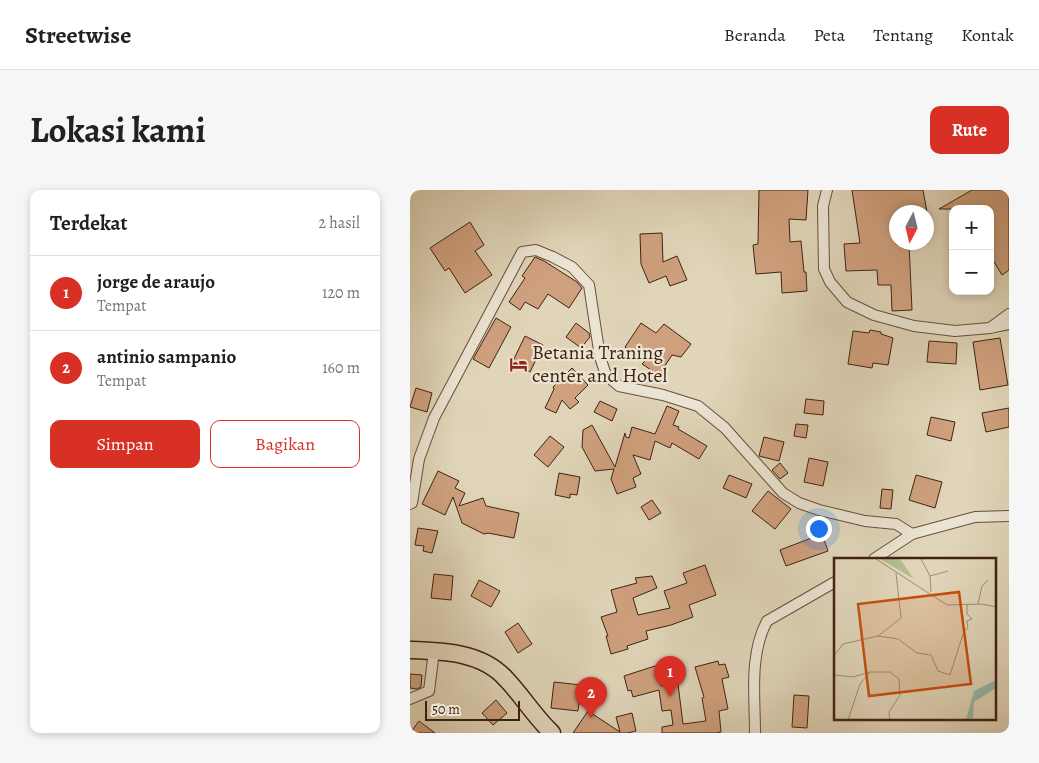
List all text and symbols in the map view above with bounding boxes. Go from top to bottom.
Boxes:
text: Streetwise [25,19,131,51]
text: Beranda [724,23,786,47]
text: Peta [814,23,845,47]
text: Tentang [873,23,933,47]
text: Kontak [961,23,1014,47]
text: Lokasi kami [30,106,206,154]
button: Rute [930,106,1009,154]
north arrow [889,205,934,250]
map controls [949,205,994,295]
button: + [949,205,994,250]
text: Terdekat [50,209,128,237]
text: 2 hasil [318,212,360,234]
button: − [949,250,994,295]
text: jorge de araujo [97,269,215,295]
text: 1 [63,282,69,304]
text: 120 m [322,282,360,304]
text: Tempat [97,295,146,317]
place label: Betania Traning center and Hotel [532,339,667,389]
text: antinio sampanio [97,344,236,370]
hotel icon: Betania Traning center and Hotel [508,354,528,374]
text: 2 [62,357,70,379]
text: 160 m [322,357,360,379]
text: Tempat [97,370,146,392]
button: Simpan [50,420,200,468]
button: Bagikan [210,420,360,468]
your location [806,516,832,542]
inset map [834,558,996,720]
pin: 1 [654,656,686,697]
pin: 2 [575,677,607,718]
scale bar [425,698,520,721]
text: 50 m [432,700,460,719]

